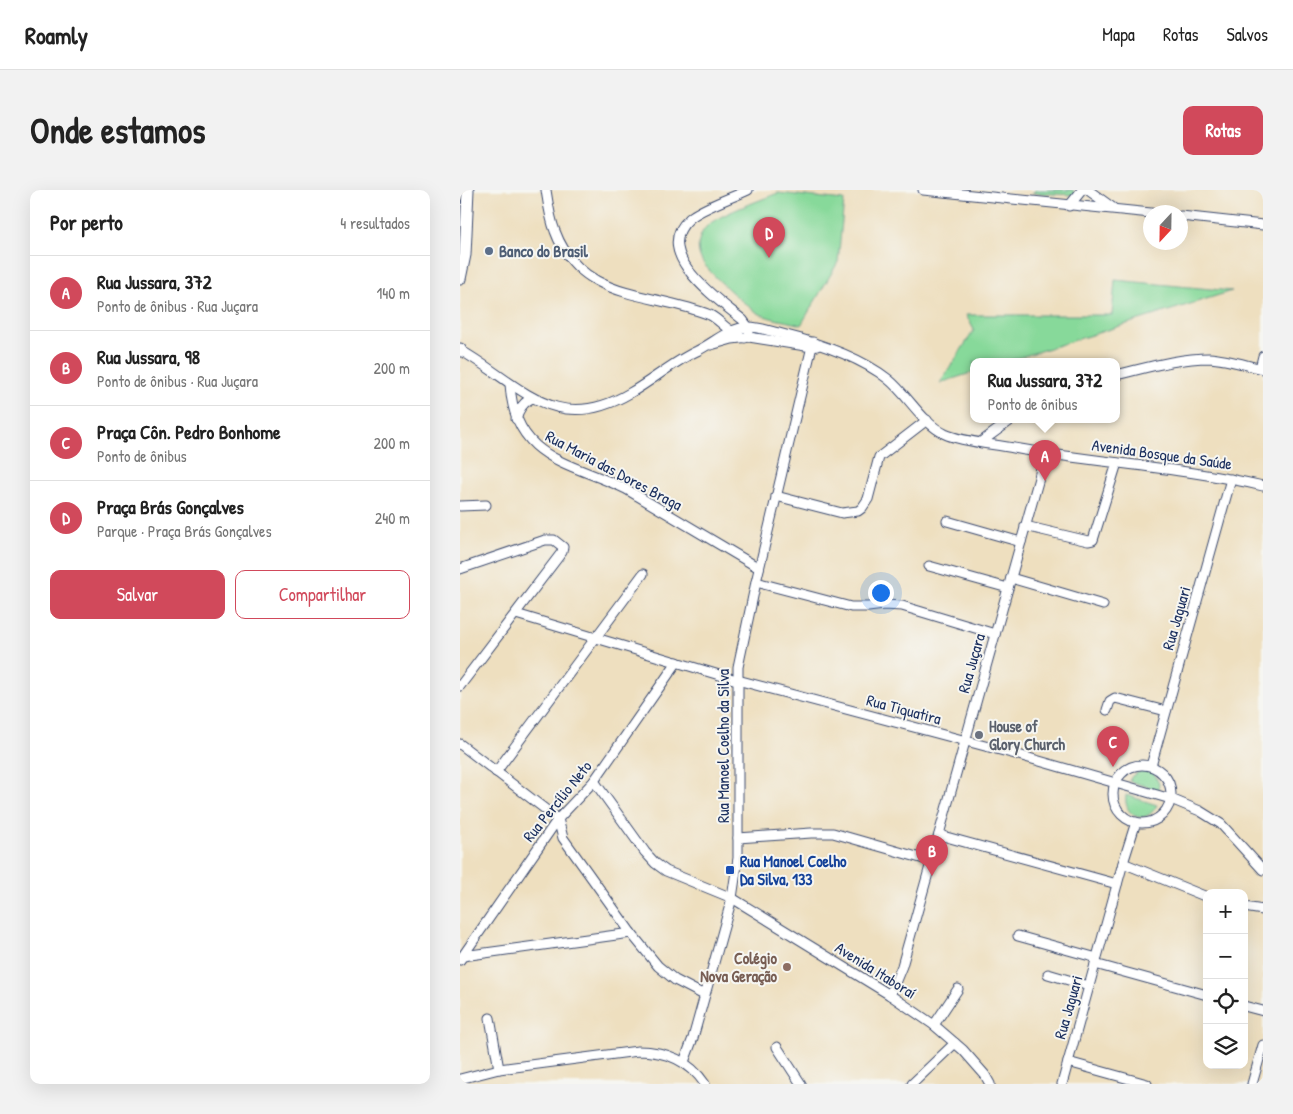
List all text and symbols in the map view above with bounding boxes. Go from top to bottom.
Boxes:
text: Roamly [25,19,88,51]
text: Mapa [1102,22,1135,47]
text: Rotas [1163,22,1199,47]
text: Salvos [1227,22,1268,47]
button: Rotas [1183,106,1263,155]
text: Onde estamos [30,107,205,154]
north arrow [1143,205,1188,250]
text: Por perto [50,208,123,237]
text: 4 resultados [340,212,410,234]
pin: D [753,217,785,258]
place label: Banco do Brasil [499,240,589,262]
marker: Banco do Brasil [483,245,495,257]
text: Rua Jussara, 372 [97,269,212,295]
text: A [62,282,70,304]
text: 140 m [376,282,410,304]
text: Ponto de ônibus · Rua Juçara [97,295,258,317]
text: Rua Jussara, 98 [97,344,200,370]
text: B [62,357,70,379]
text: 200 m [374,357,410,379]
popup [970,358,1120,423]
text: Rua Jussara, 372 [988,367,1102,393]
text: Ponto de ônibus · Rua Juçara [97,370,258,392]
text: Ponto de ônibus [988,393,1077,415]
text: Praça Côn. Pedro Bonhome [97,419,281,445]
street label: Rua Maria das Dores Braga [542,425,686,515]
text: C [62,432,70,454]
text: 200 m [374,432,410,454]
street label: Avenida Bosque da Saúde [1091,433,1234,475]
pin: A [1029,440,1061,481]
text: Ponto de ônibus [97,445,187,467]
text: Praça Brás Gonçalves [97,494,244,520]
text: D [62,507,70,529]
text: 240 m [375,507,410,529]
text: Parque · Praça Brás Gonçalves [97,520,272,542]
button: Salvar [50,570,225,619]
button: Compartilhar [235,570,410,619]
your location [868,580,894,606]
street label: Rua Jaguari [1156,584,1196,652]
street label: Rua Juçara [952,631,990,695]
street label: Rua Manoel Coelho da Silva [712,669,734,823]
street label: Rua Tiquatira [864,689,944,729]
place label: House of Glory Church [989,715,1065,756]
pin: C [1097,726,1129,767]
marker: House of Glory Church [973,729,985,741]
street label: Rua Percílio Neto [517,755,597,846]
pin: B [916,835,948,876]
place label: Rua Manoel Coelho Da Silva, 133 [740,850,847,890]
marker: Rua Manoel Coelho Da Silva, 133 [724,864,736,876]
map controls [1203,889,1248,1069]
button: + [1203,889,1248,934]
button: − [1203,934,1248,979]
street label: Avenida Itaboraí [831,936,921,1004]
place label: Colégio Nova Geração [700,947,778,987]
marker: Colégio Nova Geração [781,961,793,973]
street label: Rua Jaguari [1048,973,1088,1041]
button: locate [1203,979,1248,1024]
button: layers [1203,1024,1248,1069]

